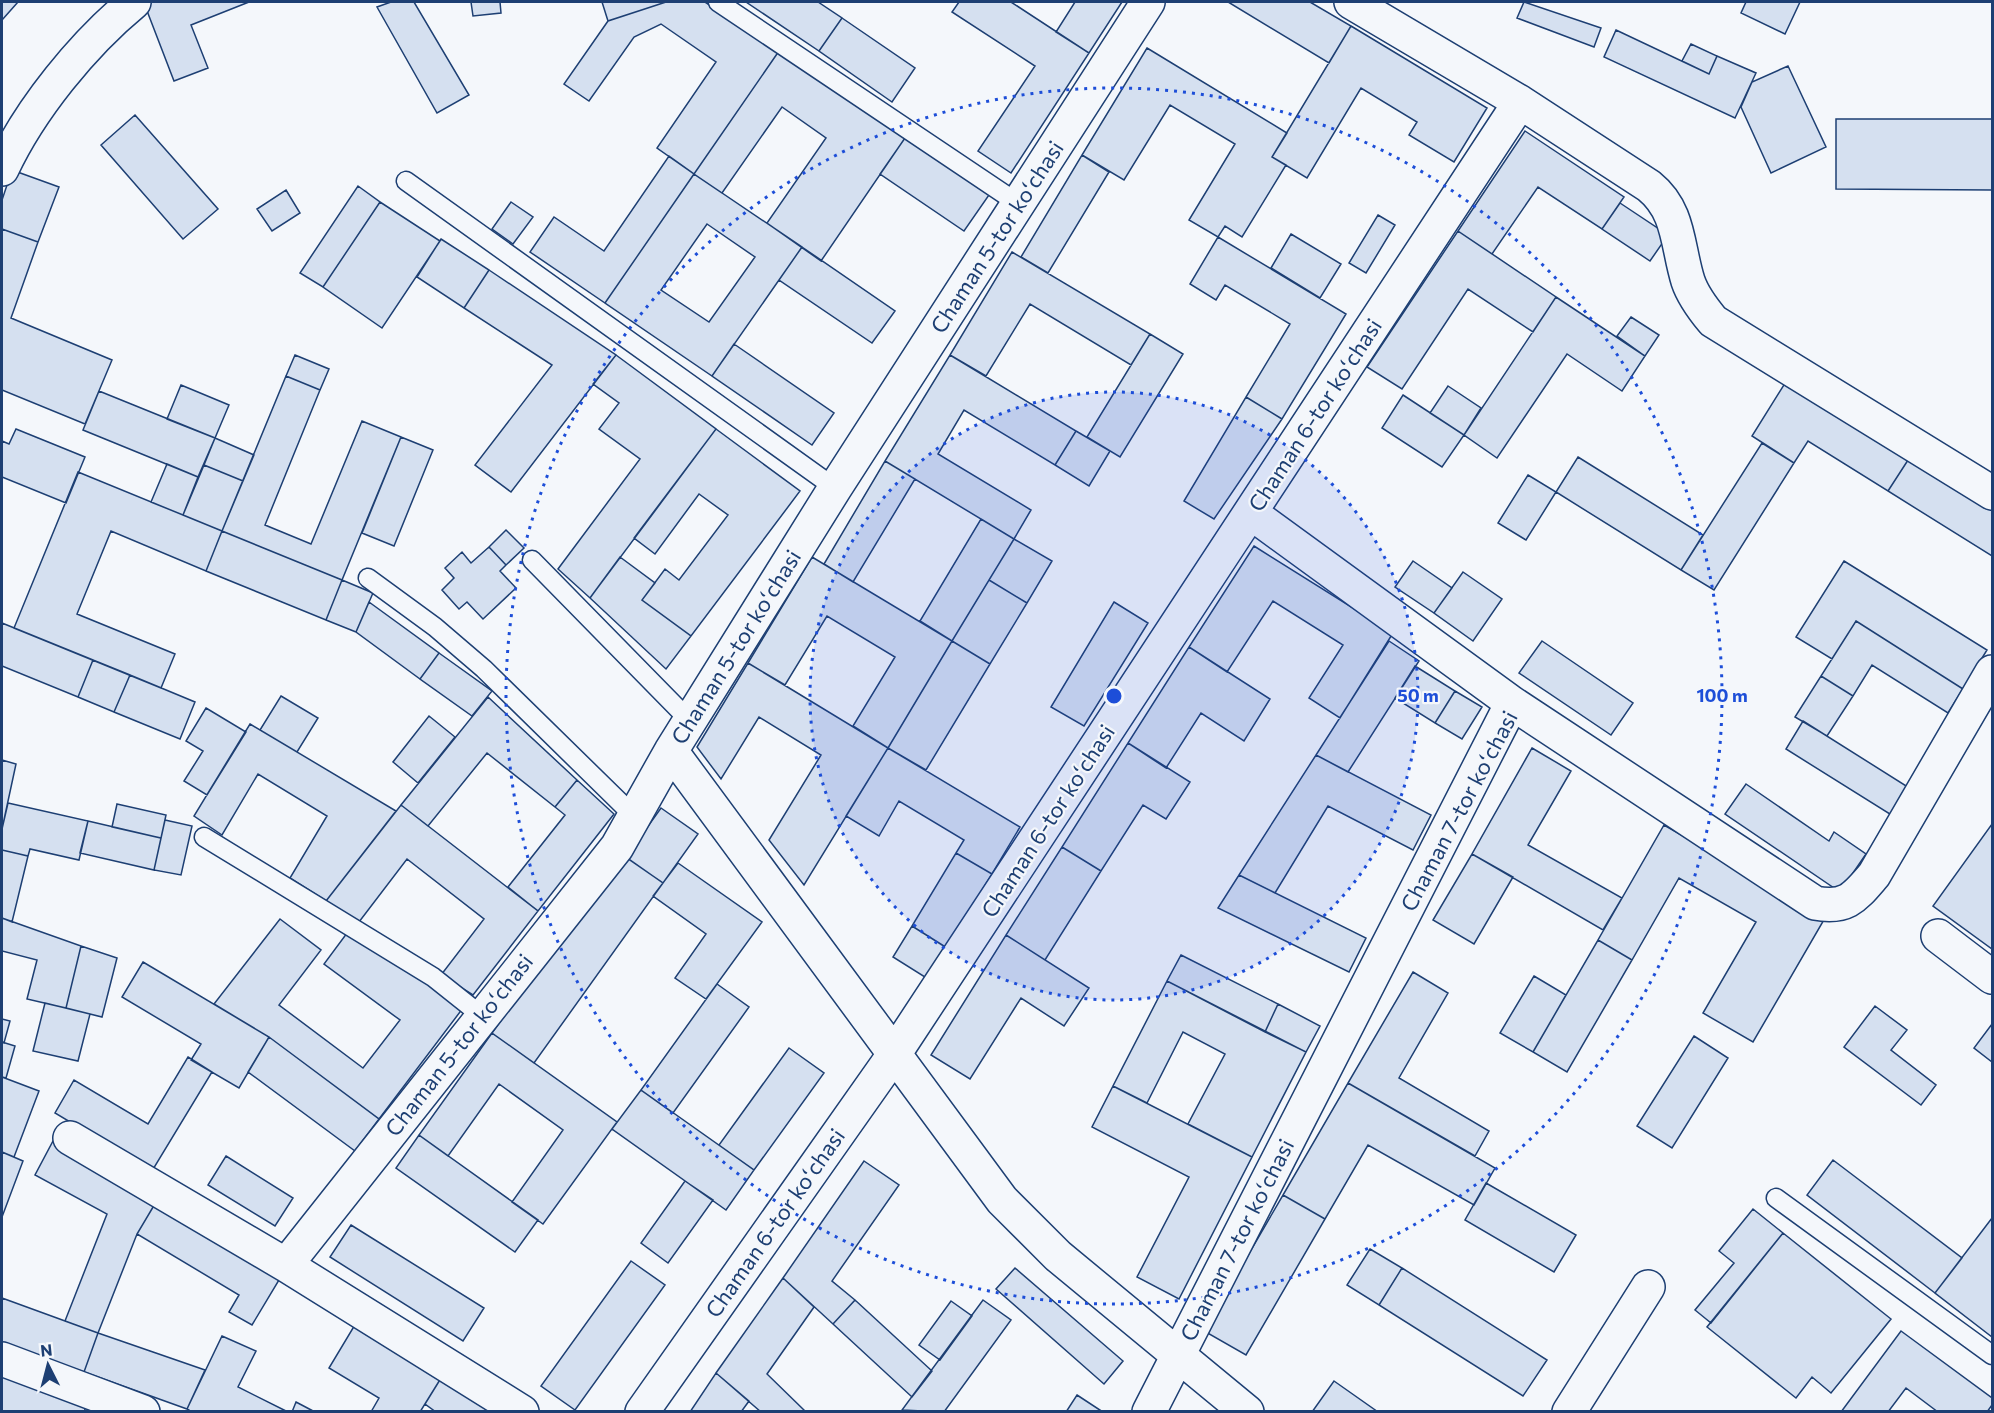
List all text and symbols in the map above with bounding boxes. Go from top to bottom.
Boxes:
street label: Chaman 5-tor koʻchasi [924,135,1069,338]
street label: Chaman 6-tor koʻchasi [1242,313,1387,516]
street label: Chaman 5-tor koʻchasi [665,545,806,749]
text: 50 m [1397,684,1439,706]
text: 100 m [1696,684,1748,706]
centre of rings [1104,686,1124,706]
street label: Chaman 7-tor koʻchasi [1394,706,1523,916]
street label: Chaman 6-tor koʻchasi [975,719,1120,922]
street label: Chaman 5-tor koʻchasi [379,948,538,1141]
street label: Chaman 6-tor koʻchasi [699,1123,850,1322]
street label: Chaman 7-tor koʻchasi [1174,1134,1299,1345]
north arrow [18,1335,78,1395]
text: N [39,1340,53,1360]

